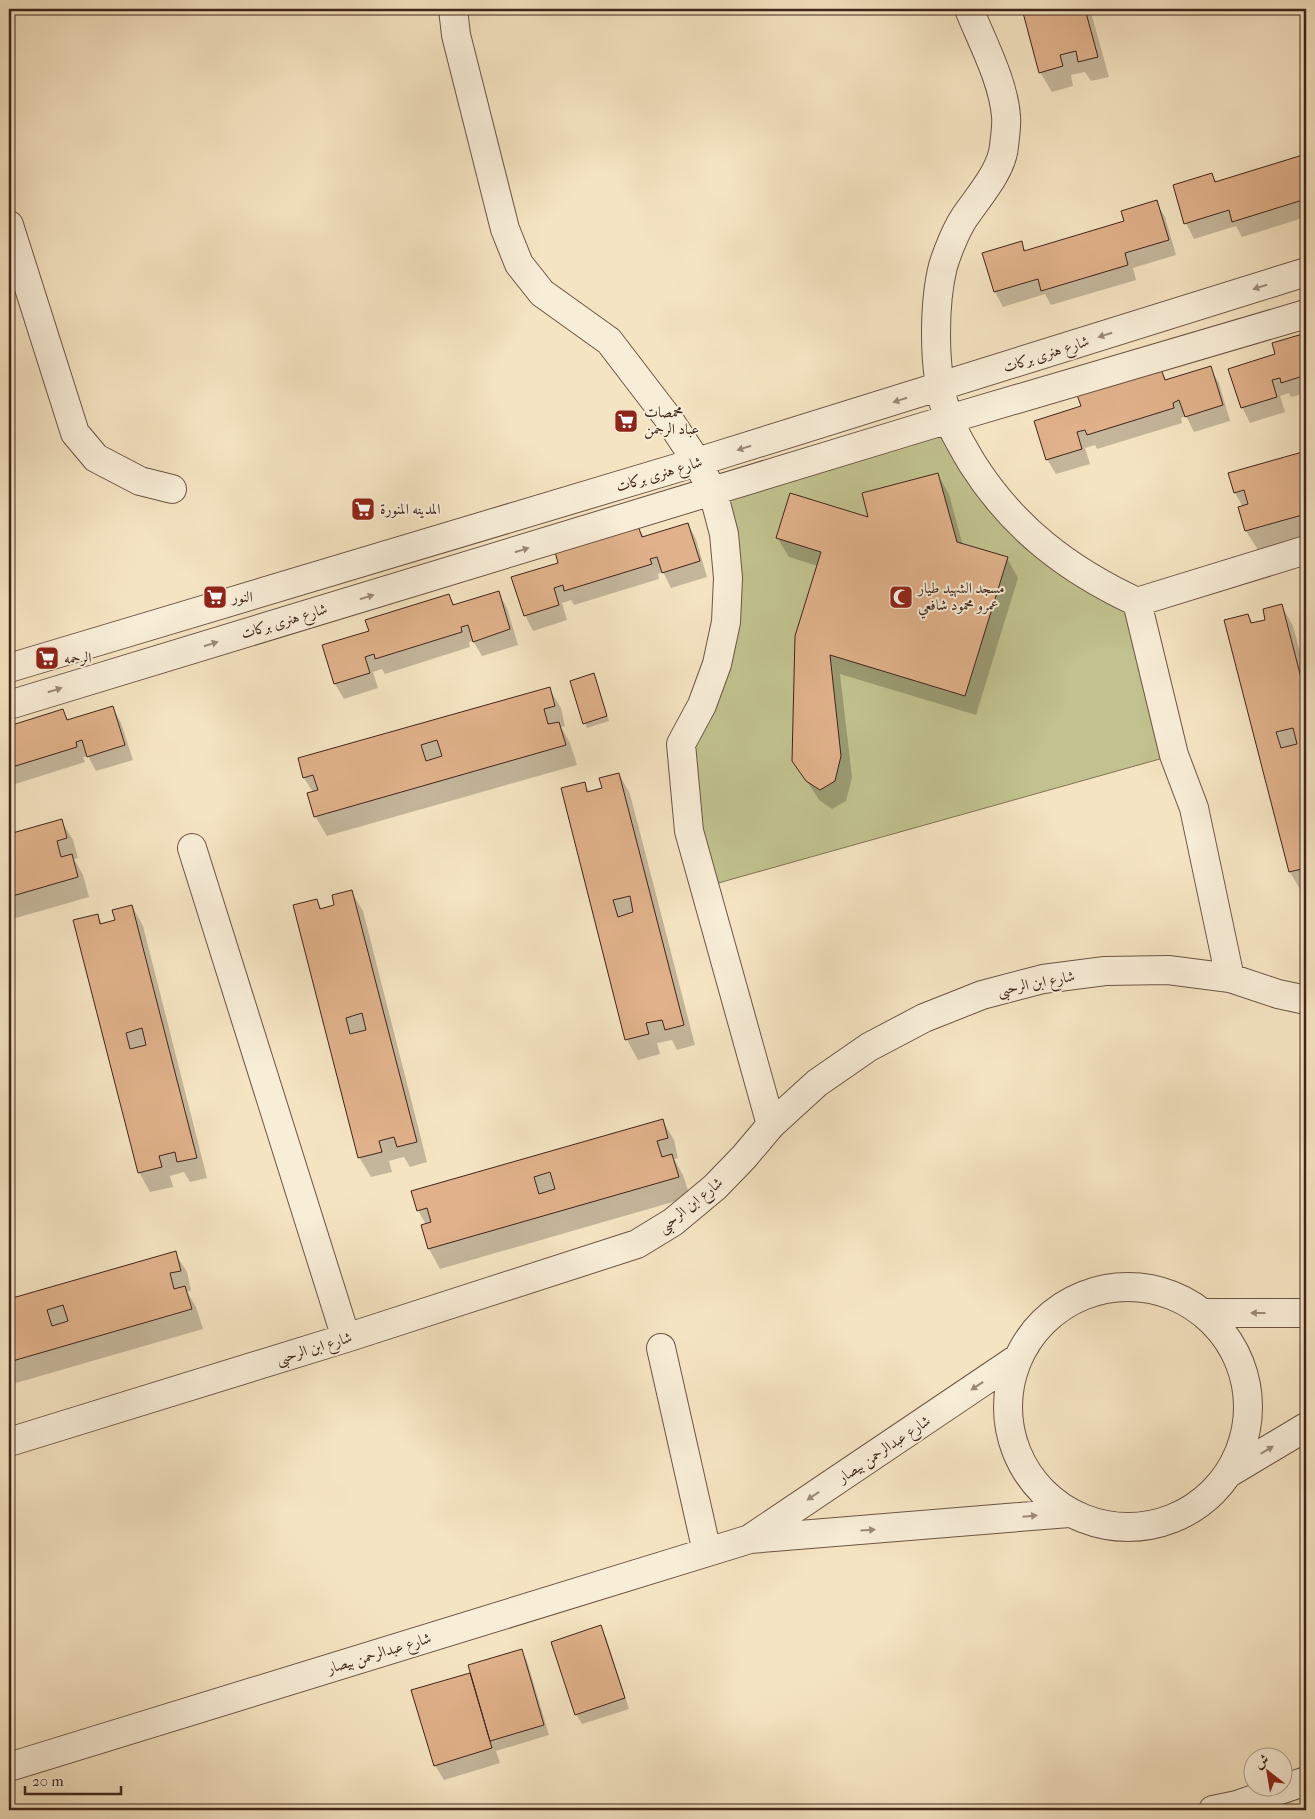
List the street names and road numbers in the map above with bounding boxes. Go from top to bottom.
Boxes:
street label: شارع هنرى بركات [1001,332,1093,380]
street label: شارع هنرى بركات [614,452,706,499]
street label: شارع هنرى بركات [239,599,331,646]
street label: شارع ابن الرحبى [996,967,1077,1003]
street label: شارع ابن الرحبى [654,1173,729,1240]
street label: شارع ابن الرحبى [274,1328,355,1372]
street label: شارع عبدالرحمن بيصار [833,1411,936,1491]
street label: شارع عبدالرحمن بيصار [323,1629,434,1682]

